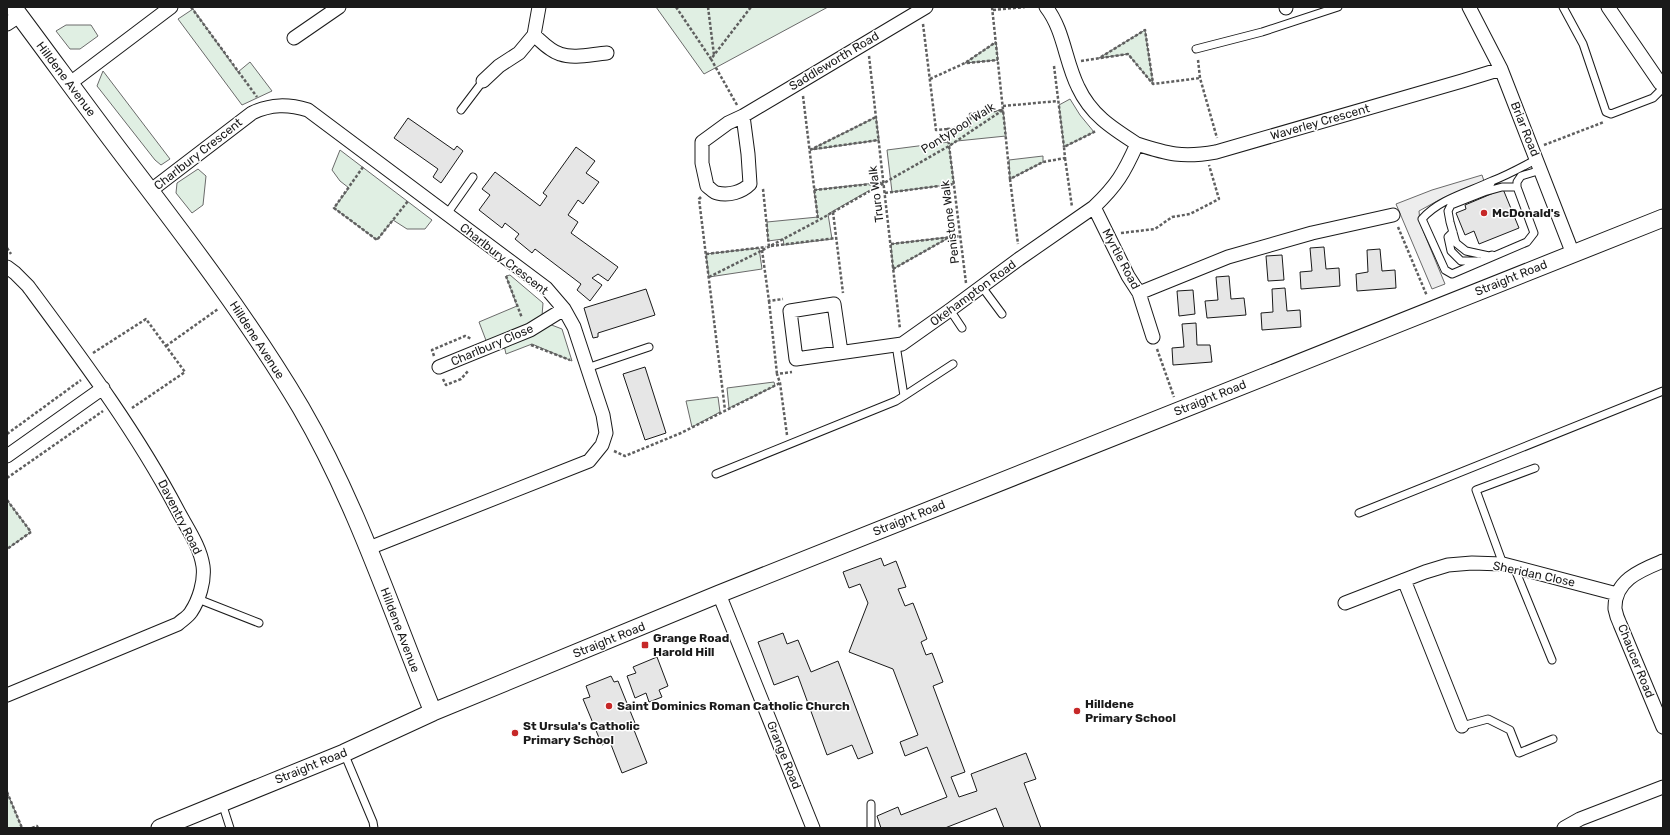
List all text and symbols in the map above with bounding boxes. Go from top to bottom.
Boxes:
street label: Saddleworth Road [787,29,881,93]
street label: Hilldene Avenue [33,39,99,119]
street label: Pontypool Walk [918,99,998,156]
street label: Briar Road [1508,100,1542,158]
street label: Waverley Crescent [1269,101,1372,143]
street label: Charlbury Crescent [151,115,245,193]
street label: Truro Walk [865,164,886,223]
street label: Penistone Walk [938,179,962,265]
place label: McDonald's [1492,206,1560,220]
marker: McDonald's [1479,208,1489,218]
street label: Charlbury Crescent [457,220,551,298]
street label: Myrtle Road [1099,226,1143,292]
street label: Okehampton Road [927,257,1019,329]
street label: Straight Road [1473,257,1549,299]
street label: Hilldene Avenue [227,299,287,382]
street label: Charlbury Close [449,321,536,369]
street label: Straight Road [1172,377,1248,419]
street label: Daventry Road [155,477,205,557]
street label: Straight Road [871,497,947,539]
street label: Sheridan Close [1492,558,1577,590]
street label: Hilldene Avenue [377,586,423,675]
street label: Straight Road [571,619,647,661]
street label: Chaucer Road [1615,622,1657,700]
place label: Grange Road Harold Hill [653,631,729,659]
marker: Grange Road Harold Hill [640,640,650,650]
place label: Hilldene Primary School [1085,697,1176,725]
place label: Saint Dominics Roman Catholic Church [617,699,850,713]
marker: Saint Dominics Roman Catholic Church [604,701,614,711]
marker: Hilldene Primary School [1072,706,1082,716]
place label: St Ursula's Catholic Primary School [523,719,640,747]
street label: Grange Road [764,719,804,791]
marker: St Ursula's Catholic Primary School [510,728,520,738]
street label: Straight Road [273,745,349,787]

